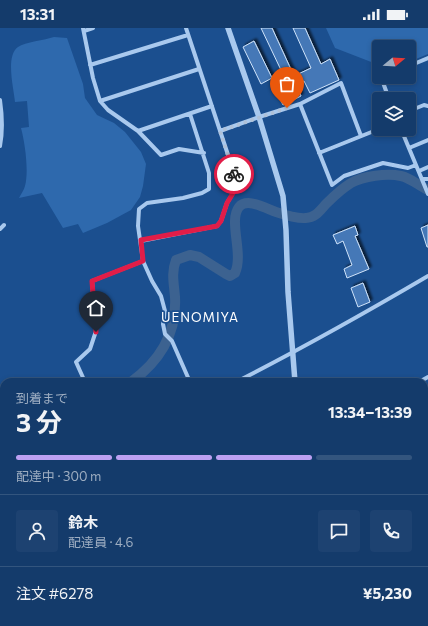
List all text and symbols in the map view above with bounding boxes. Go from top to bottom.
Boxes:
text: 13:31 [20,5,55,23]
north arrow [372,40,416,84]
map controls [372,40,416,136]
pin [270,67,304,108]
icon: bag [276,73,298,95]
button: layers [372,92,416,136]
courier [214,154,254,194]
icon: bike [223,163,245,185]
pin [79,291,113,332]
icon: home [85,297,107,319]
district label: UENOMIYA [161,309,239,325]
text: 到着まで [16,390,68,406]
text: 13:34–13:39 [328,403,412,421]
text: 3 分 [16,406,62,437]
text: 配達中 · 300 m [16,468,101,484]
button: person [16,510,58,552]
button: chat [318,510,360,552]
button: phone [370,510,412,552]
text: 鈴木 [68,513,98,531]
text: 配達員 · 4.6 [68,534,134,550]
text: 注文 #6278 [16,584,93,602]
text: ¥5,230 [363,584,412,602]

